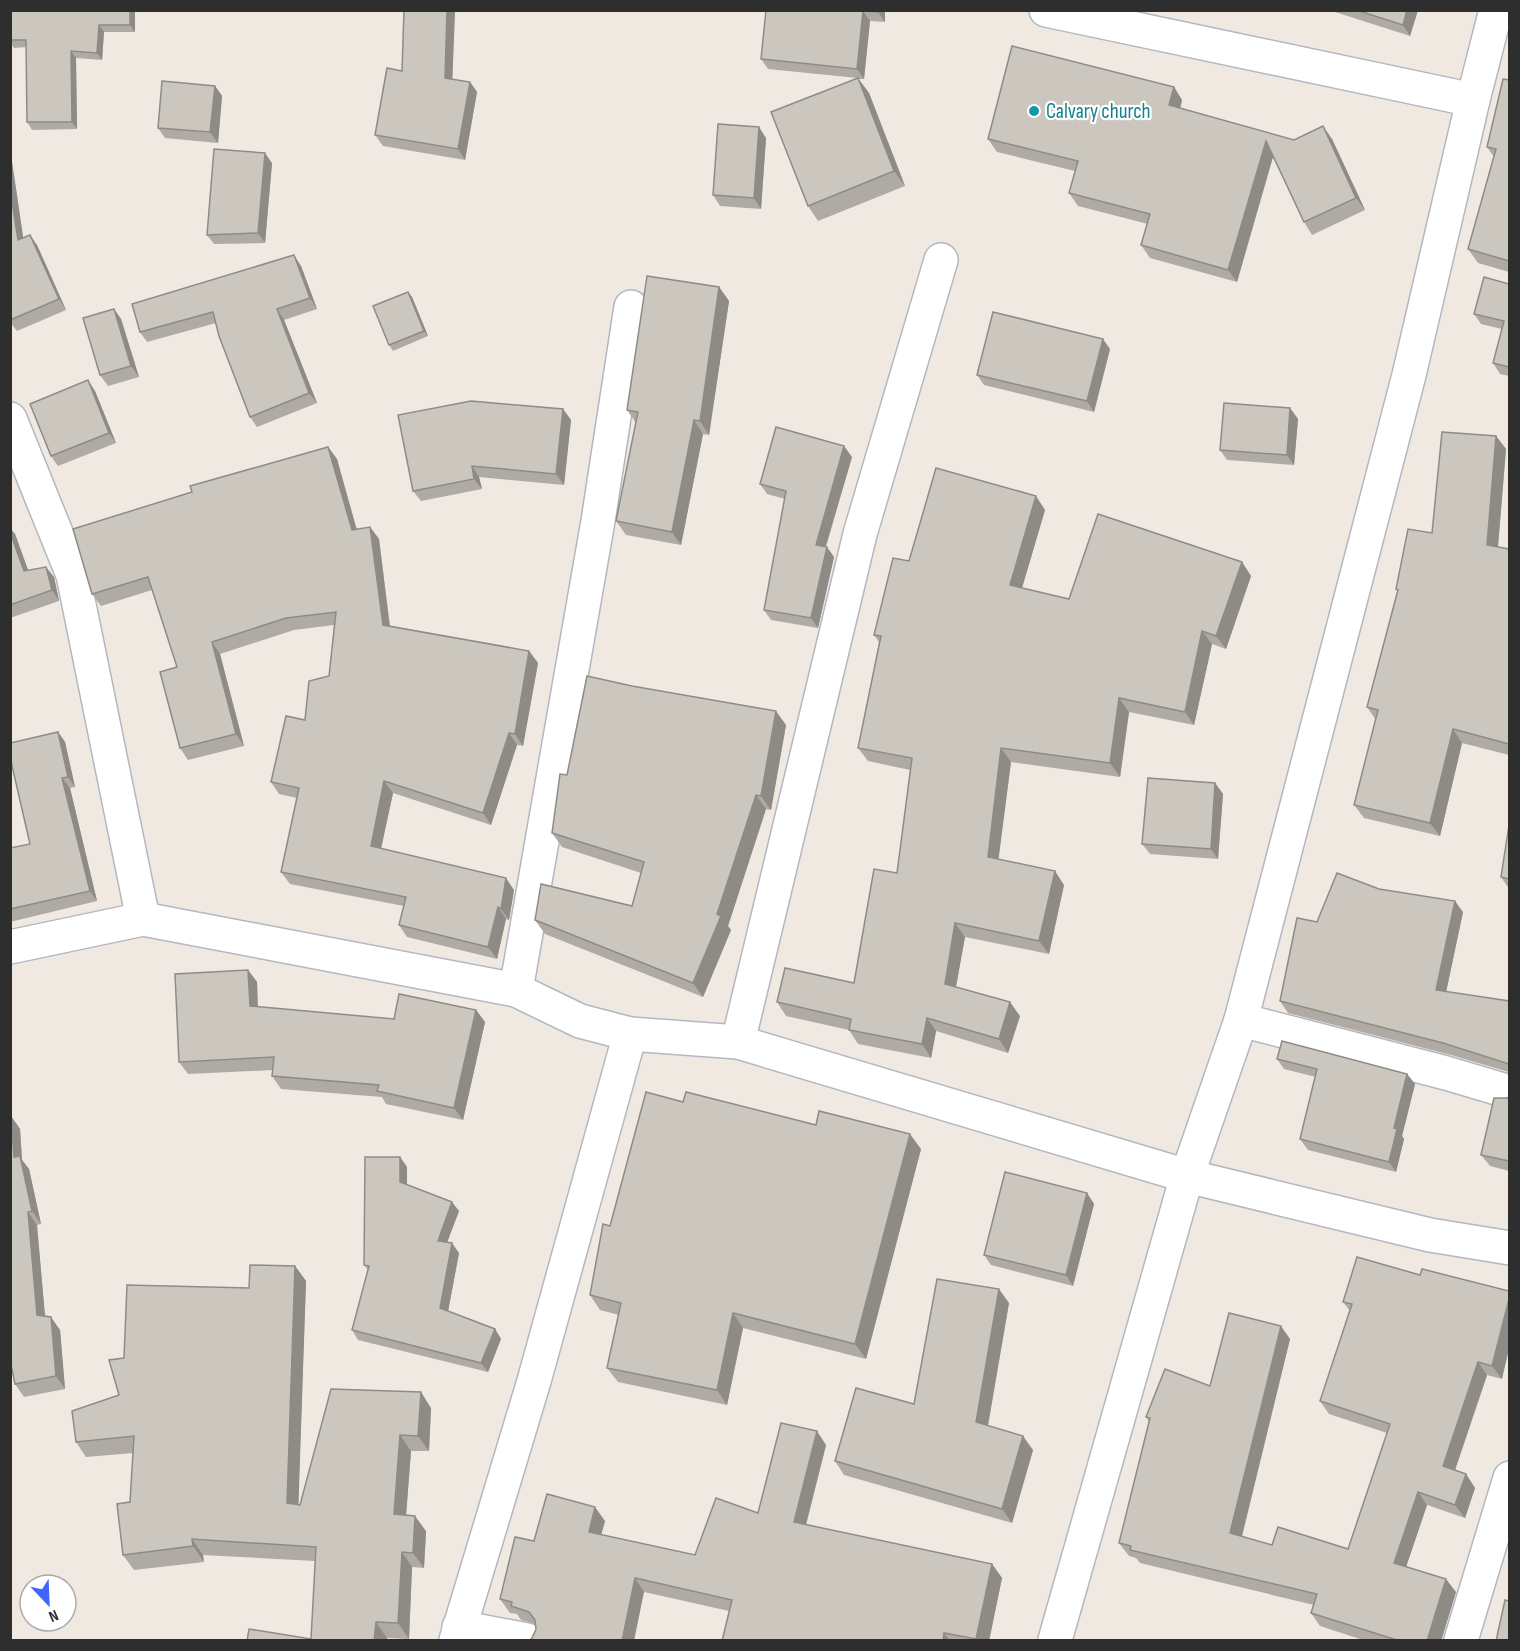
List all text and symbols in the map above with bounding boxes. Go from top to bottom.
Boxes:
place label: Calvary church [1046,99,1151,124]
marker: Calvary church [1027,104,1041,118]
north arrow [18,1573,78,1633]
text: N [46,1605,61,1626]

